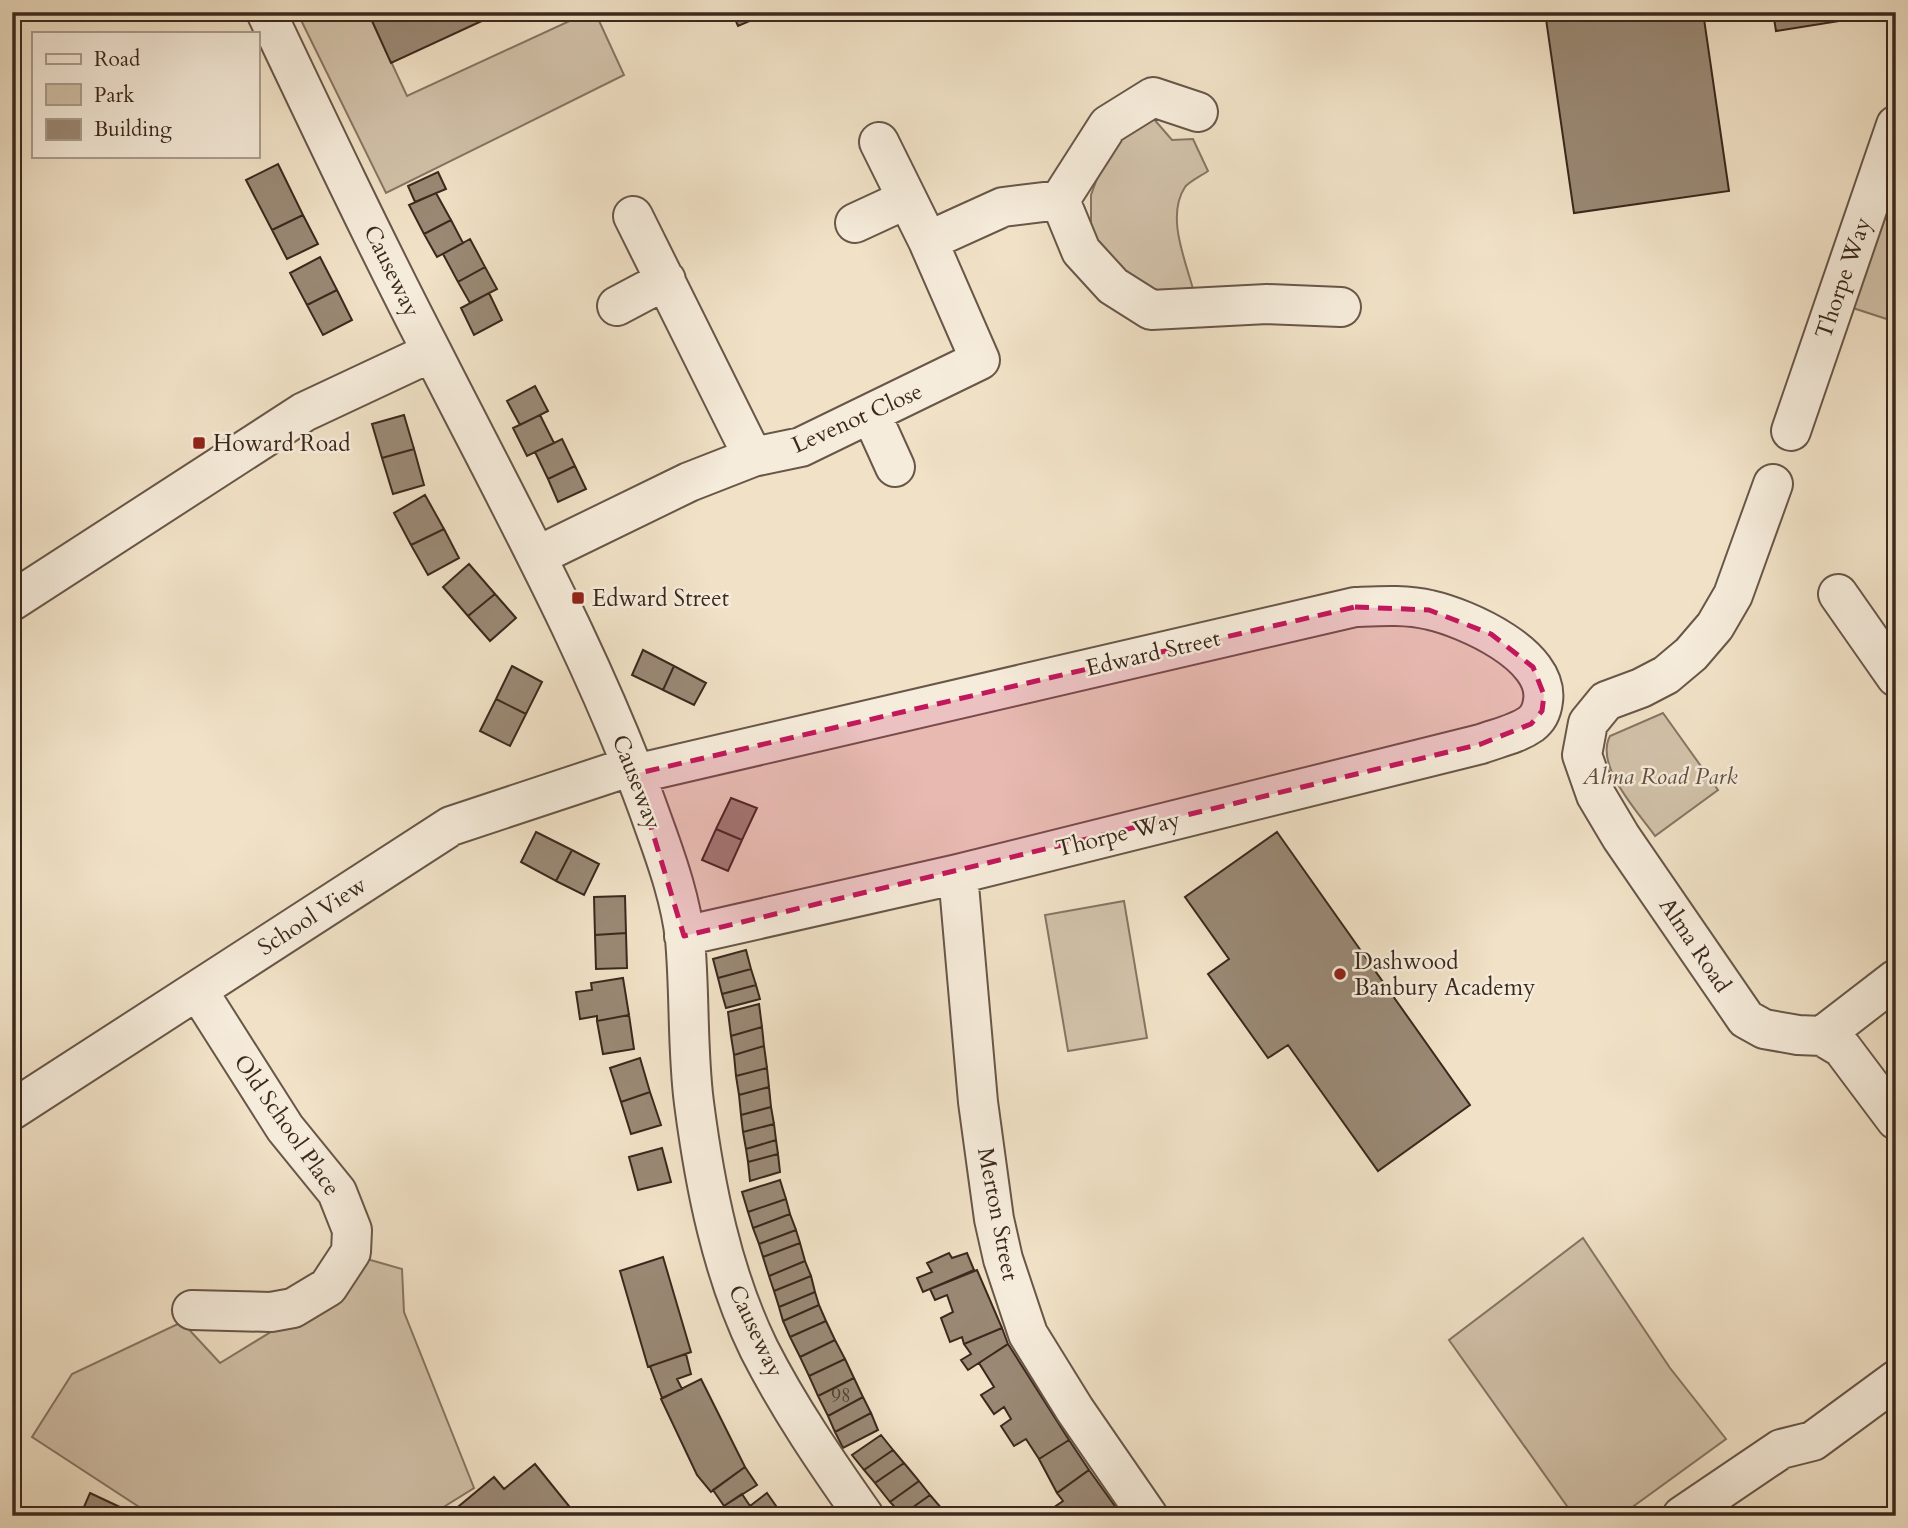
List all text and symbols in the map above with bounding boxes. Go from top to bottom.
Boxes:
legend [32,32,259,158]
text: Road [94,45,140,74]
text: Park [94,81,135,110]
text: Building [94,115,172,144]
street label: Thorpe Way [1808,213,1878,343]
street label: Causeway [356,220,428,322]
street label: Levenot Close [787,375,927,461]
place label: Howard Road [213,428,351,459]
marker: Howard Road [191,435,207,451]
place label: Edward Street [592,583,729,614]
marker: Edward Street [570,590,586,606]
street label: Edward Street [1083,622,1223,684]
street label: Causeway [605,730,669,834]
park label: Alma Road Park [1581,761,1738,792]
street label: Thorpe Way [1053,804,1183,864]
street label: School View [252,869,373,963]
street label: Alma Road [1652,891,1739,999]
place label: Dashwood Banbury Academy [1354,946,1535,1003]
marker: Dashwood Banbury Academy [1332,966,1348,982]
street label: Old School Place [227,1048,347,1202]
street label: Merton Street [970,1145,1026,1283]
street label: Causeway [721,1280,791,1382]
house number: 98 [831,1383,851,1409]

